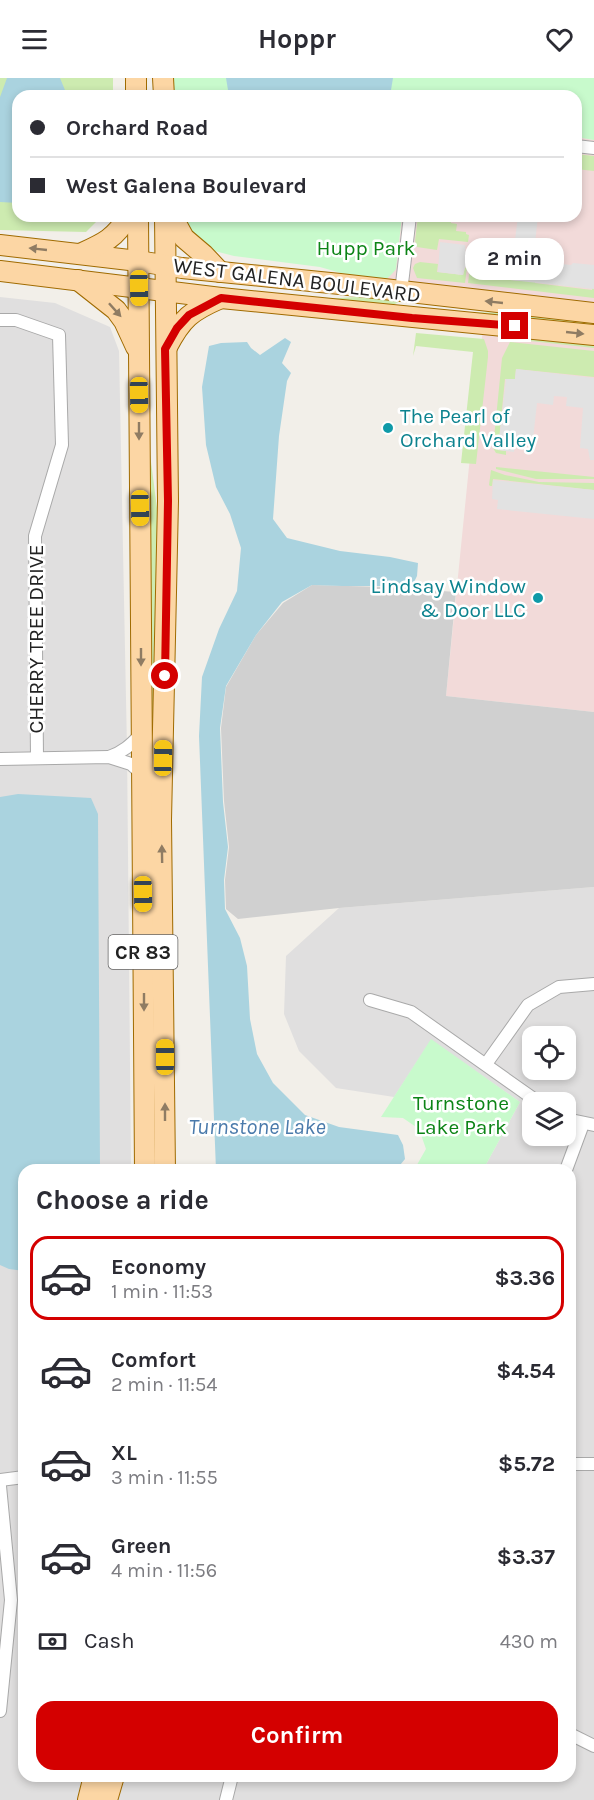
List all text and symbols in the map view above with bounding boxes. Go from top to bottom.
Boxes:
icon: menu [18,23,51,56]
text: Hoppr [258,23,336,55]
icon: heart [543,23,576,56]
text: Orchard Road [66,115,209,141]
text: West Galena Boulevard [66,173,307,199]
park label: Hupp Park [317,236,416,260]
callout: 2 min [466,239,564,281]
one-way arrow [29,244,48,254]
text: 2 min [487,247,542,270]
street label: WEST GALENA BOULEVARD [172,253,422,307]
car [130,270,148,306]
one-way arrow [485,298,504,307]
one-way arrow [108,302,121,317]
route end [501,312,528,339]
one-way arrow [566,328,585,337]
car [130,377,148,413]
place label: The Pearl of Orchard Valley [400,404,536,452]
one-way arrow [134,421,144,440]
marker: The Pearl of Orchard Valley [381,421,395,435]
car [131,490,149,526]
street label: CHERRY TREE DRIVE [24,544,48,734]
place label: Lindsay Window & Door LLC [371,574,526,622]
marker: Lindsay Window & Door LLC [531,591,545,605]
one-way arrow [136,647,146,666]
route start [151,662,178,689]
car [154,740,172,776]
one-way arrow [157,844,167,863]
car [134,876,152,912]
road number: CR 83 [108,935,178,969]
one-way arrow [139,993,148,1012]
map controls [522,1026,576,1146]
button: locate [522,1026,576,1080]
car [156,1039,174,1075]
park label: Turnstone Lake Park [413,1091,509,1139]
button: layers [522,1092,576,1146]
one-way arrow [160,1102,170,1121]
water label: Turnstone Lake [188,1114,326,1140]
text: Choose a ride [36,1184,209,1216]
icon: car [39,1251,93,1305]
text: Economy [111,1254,206,1280]
text: $3.36 [494,1265,555,1291]
text: 1 min · 11:53 [111,1280,213,1303]
icon: car [39,1344,93,1398]
text: Comfort [111,1347,196,1373]
text: $4.54 [496,1358,555,1384]
text: 2 min · 11:54 [111,1373,217,1396]
icon: car [39,1437,93,1491]
text: XL [111,1440,137,1466]
text: $5.72 [498,1451,555,1477]
text: 3 min · 11:55 [111,1466,218,1489]
icon: car [39,1530,93,1584]
text: Green [111,1533,172,1559]
text: $3.37 [497,1544,555,1570]
text: 4 min · 11:56 [111,1559,217,1582]
icon: cash [36,1625,69,1658]
text: Cash [84,1628,134,1654]
text: 430 m [500,1630,558,1653]
button: Confirm [36,1701,558,1770]

